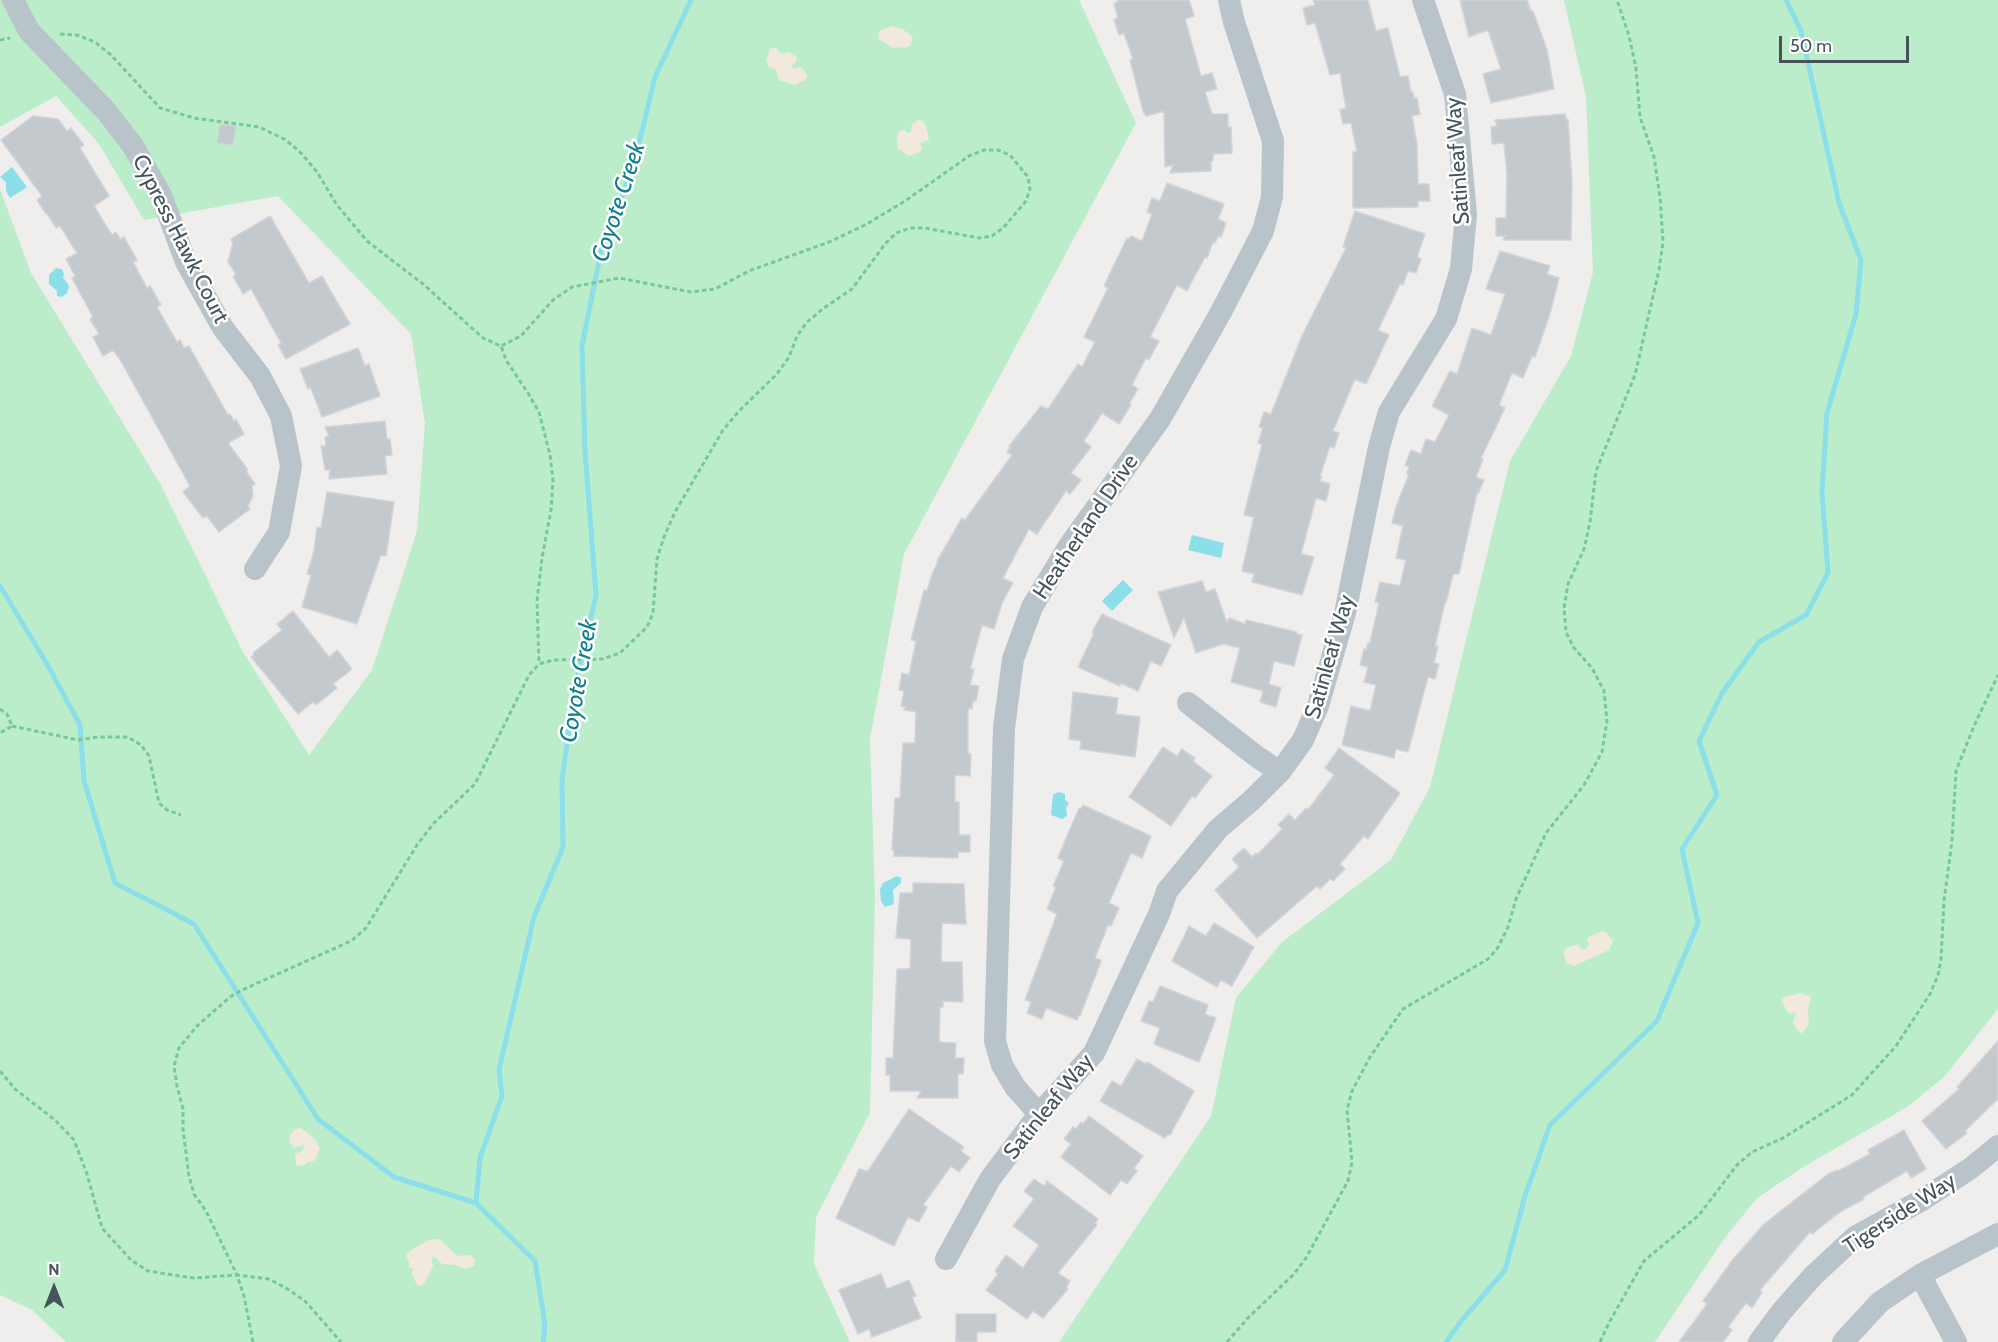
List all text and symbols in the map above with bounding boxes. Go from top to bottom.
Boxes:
scale bar [1782,24,1912,62]
text: 50 m [1790,35,1832,57]
street label: Satinleaf Way [1440,96,1476,226]
water label: Coyote Creek [586,138,652,266]
street label: Cypress Hawk Court [126,150,234,328]
street label: Heatherland Drive [1028,450,1144,604]
street label: Satinleaf Way [1300,592,1360,722]
water label: Coyote Creek [554,617,604,745]
street label: Satinleaf Way [999,1049,1099,1165]
street label: Tigerside Way [1839,1168,1961,1260]
north arrow [24,1258,84,1318]
text: N [48,1260,60,1279]

